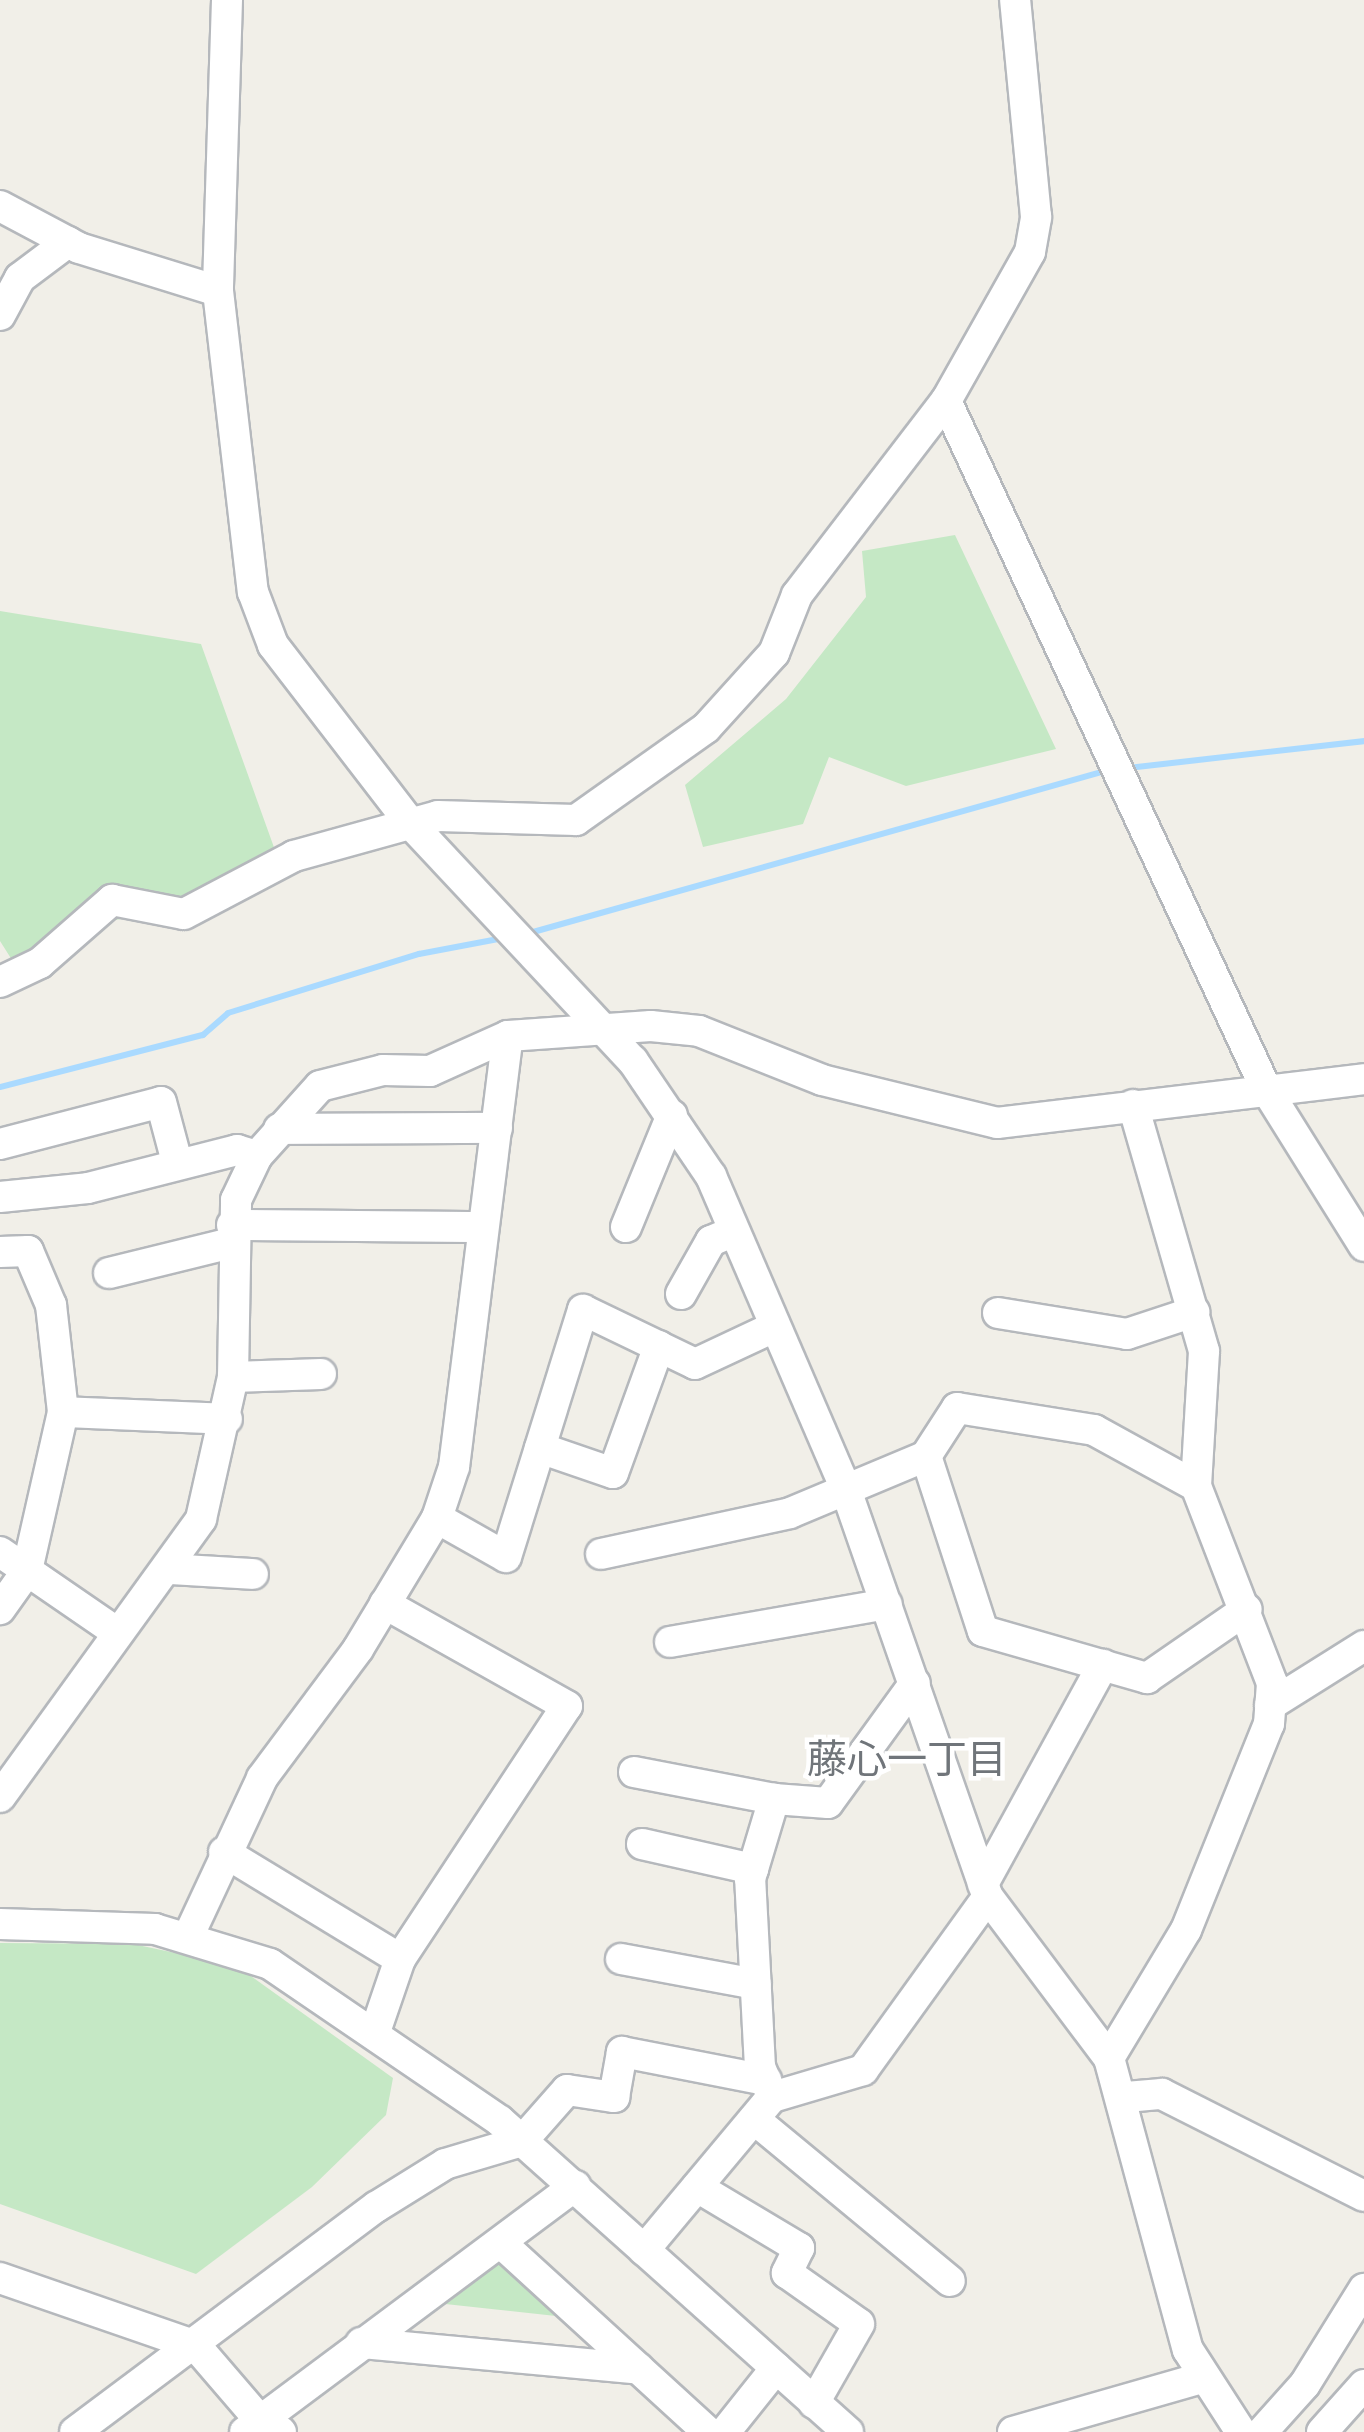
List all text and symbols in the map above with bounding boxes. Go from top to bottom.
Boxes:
district label: 藤心一丁目 [807,1733,1007,1781]

